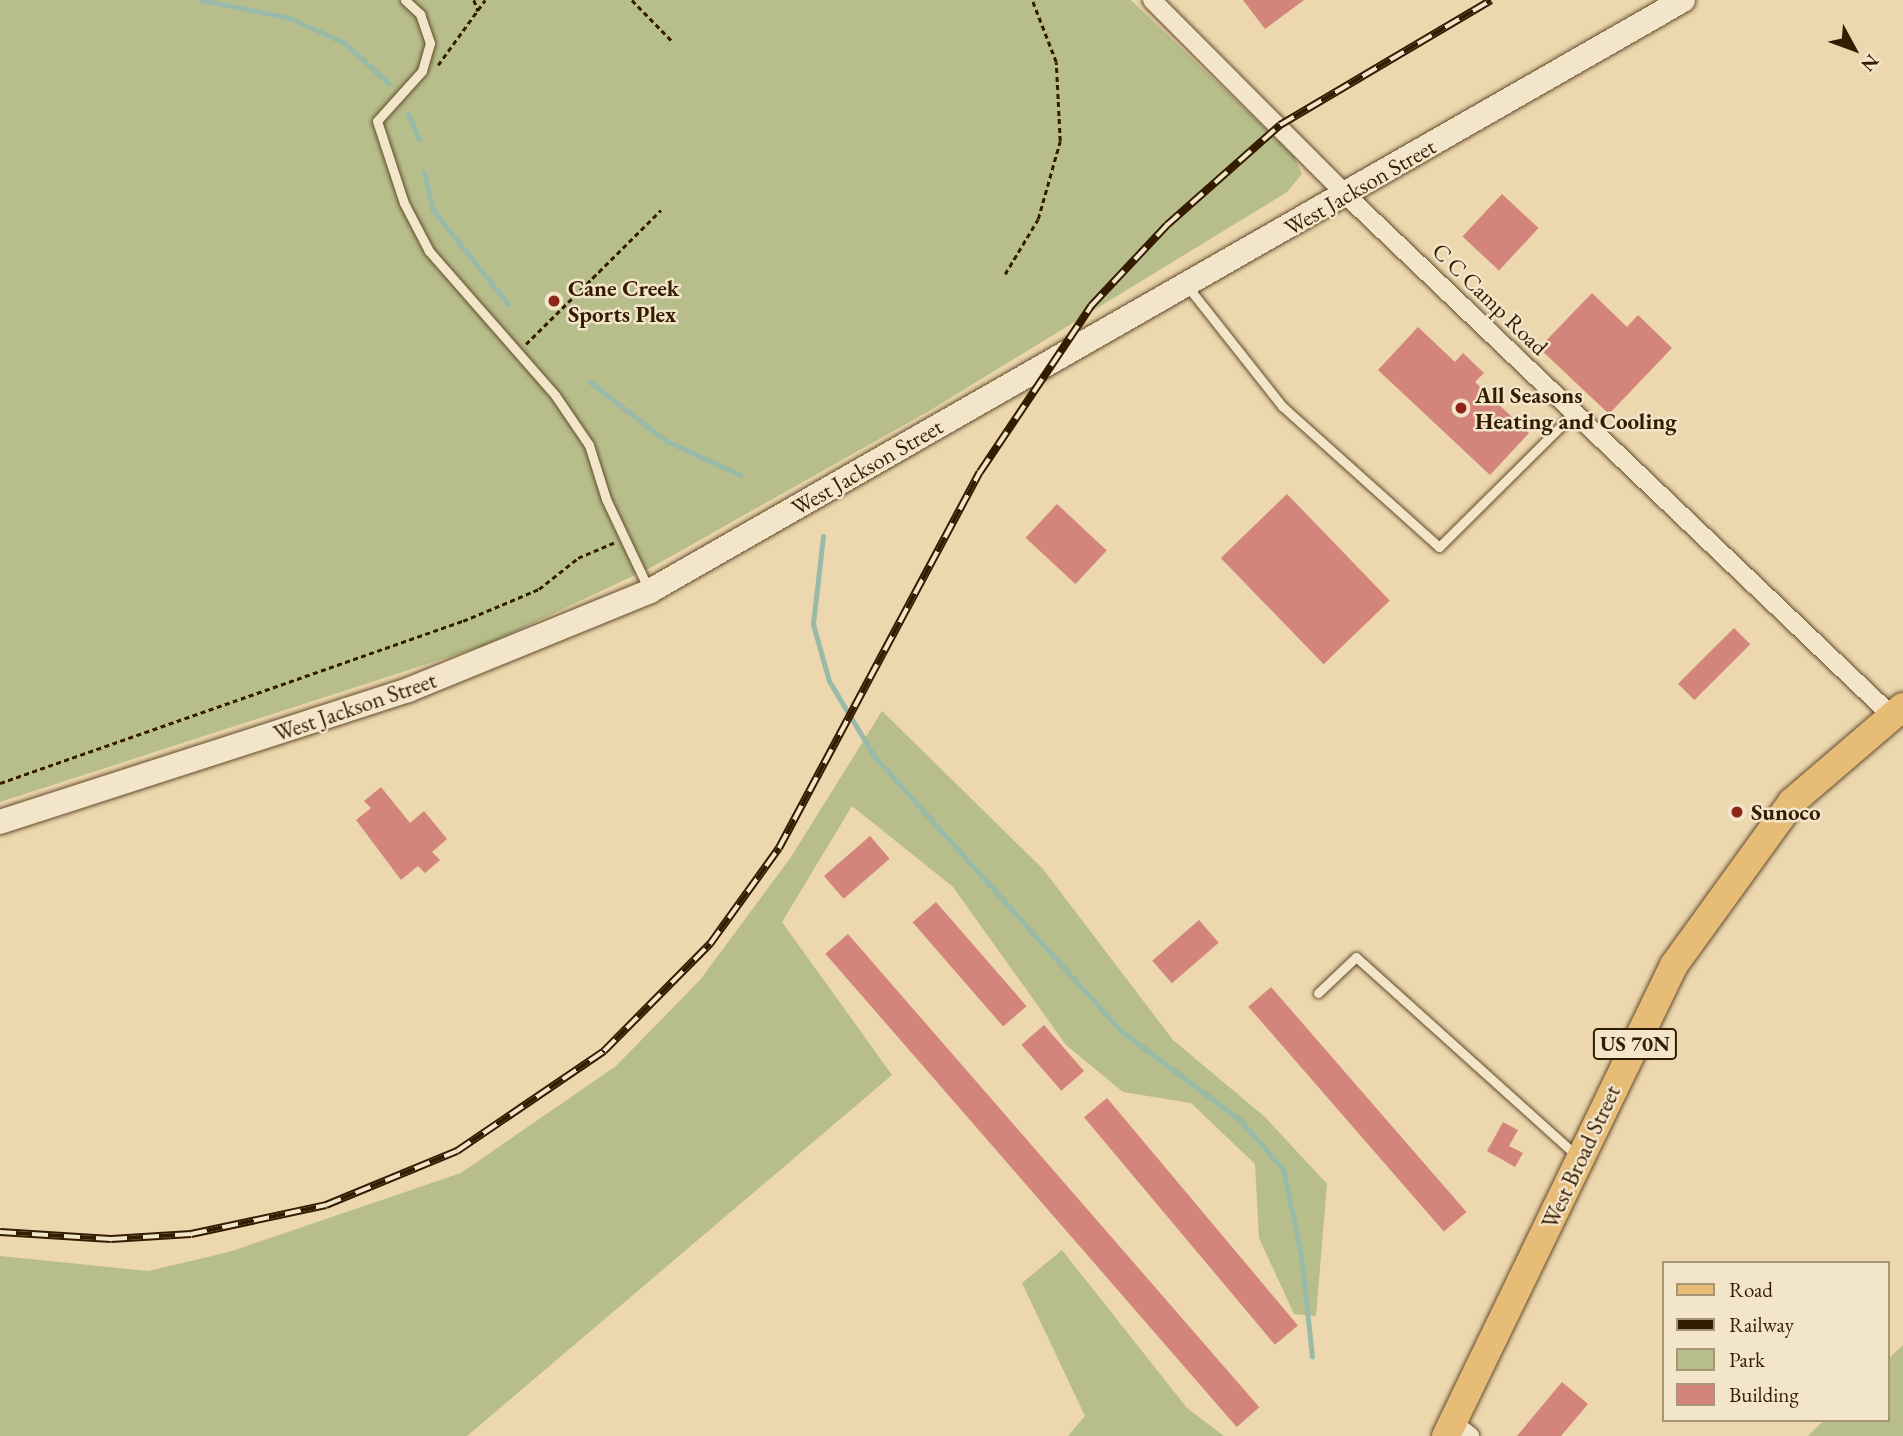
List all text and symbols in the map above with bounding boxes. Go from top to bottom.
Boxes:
north arrow [1819,14,1889,84]
text: N [1856,49,1885,77]
street label: West Jackson Street [1279,132,1441,242]
street label: C C Camp Road [1426,237,1554,361]
place label: Cane Creek Sports Plex [568,274,679,328]
marker: Cane Creek Sports Plex [546,293,562,309]
place label: All Seasons Heating and Cooling [1475,381,1677,435]
marker: All Seasons Heating and Cooling [1453,400,1469,416]
street label: West Jackson Street [786,412,948,522]
street label: West Jackson Street [270,666,440,748]
place label: Sunoco [1751,798,1821,826]
marker: Sunoco [1729,804,1745,820]
road number: US 70N [1591,1026,1679,1062]
street label: West Broad Street [1536,1081,1626,1233]
legend [1661,1261,1889,1422]
text: Road [1729,1276,1773,1303]
text: Railway [1729,1311,1794,1338]
text: Park [1729,1346,1765,1373]
text: Building [1729,1381,1799,1408]

